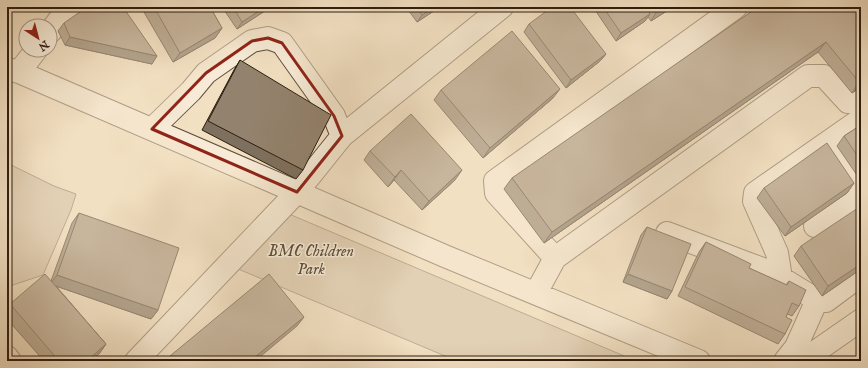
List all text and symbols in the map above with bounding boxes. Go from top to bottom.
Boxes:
north arrow [18,18,58,58]
text: N [35,36,52,54]
park label: BMC Children Park [268,242,354,280]

